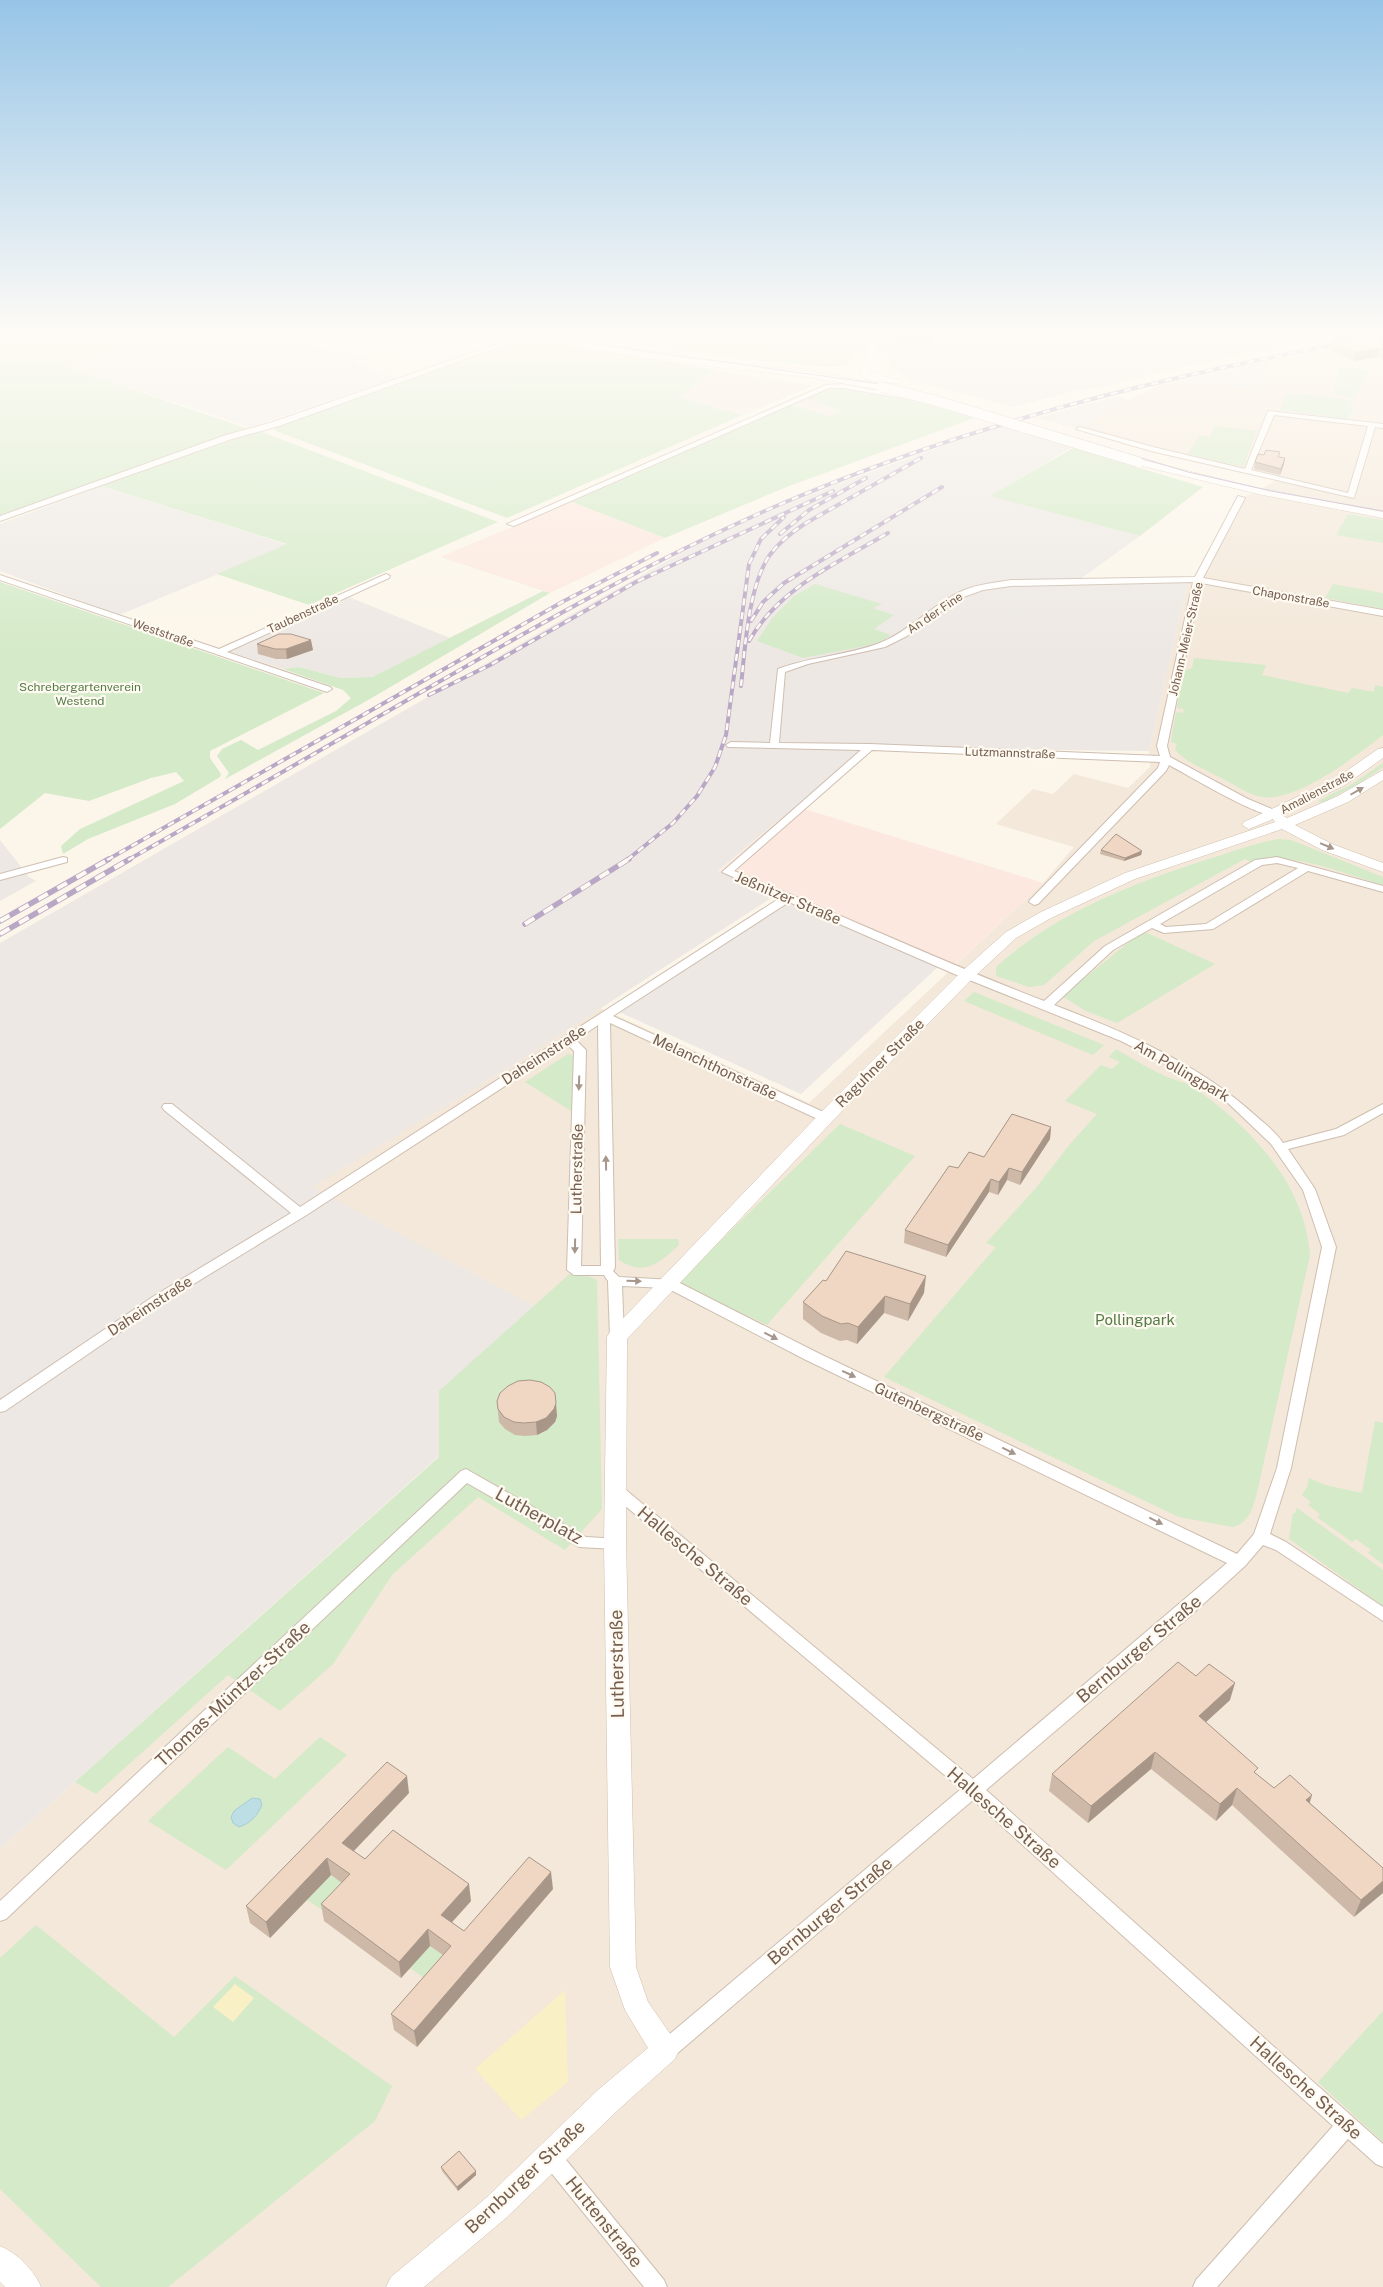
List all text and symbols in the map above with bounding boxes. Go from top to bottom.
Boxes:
street label: Johann-Meier-Straße [1166,581,1206,697]
street label: Chaponstraße [1251,583,1331,611]
street label: An der Fine [905,589,965,637]
street label: Taubenstraße [265,591,341,637]
street label: Weststraße [131,616,196,650]
park label: Schrebergartenverein Westend [19,680,141,708]
street label: Lutzmannstraße [964,744,1056,762]
street label: Amalienstraße [1278,767,1356,817]
one-way arrow [1350,786,1363,795]
one-way arrow [1320,842,1334,850]
street label: Jeßnitzer Straße [733,868,844,928]
street label: Raguhner Straße [832,1015,927,1110]
street label: Daheimstraße [498,1021,589,1088]
street label: Melanchthonstraße [650,1030,780,1103]
street label: Am Pollingpark [1132,1036,1233,1105]
one-way arrow [575,1076,583,1092]
street label: Lutherstraße [567,1124,586,1214]
one-way arrow [602,1155,610,1171]
one-way arrow [571,1238,579,1254]
street label: Daheimstraße [104,1272,195,1339]
one-way arrow [626,1278,642,1286]
park label: Pollingpark [1095,1311,1175,1328]
one-way arrow [763,1332,778,1340]
one-way arrow [841,1370,856,1378]
street label: Gutenbergstraße [872,1379,987,1444]
one-way arrow [1002,1447,1016,1455]
street label: Lutherplatz [492,1483,587,1548]
street label: Hallesche Straße [633,1501,757,1610]
one-way arrow [1149,1518,1163,1526]
street label: Bernburger Straße [1072,1590,1205,1707]
street label: Lutherstraße [605,1609,628,1719]
street label: Thomas-Müntzer-Straße [151,1616,314,1771]
street label: Hallesche Straße [943,1763,1065,1873]
street label: Bernburger Straße [763,1852,896,1969]
street label: Hallesche Straße [1246,2032,1367,2144]
street label: Bernburger Straße [460,2116,589,2238]
street label: Huttenstraße [561,2172,647,2271]

